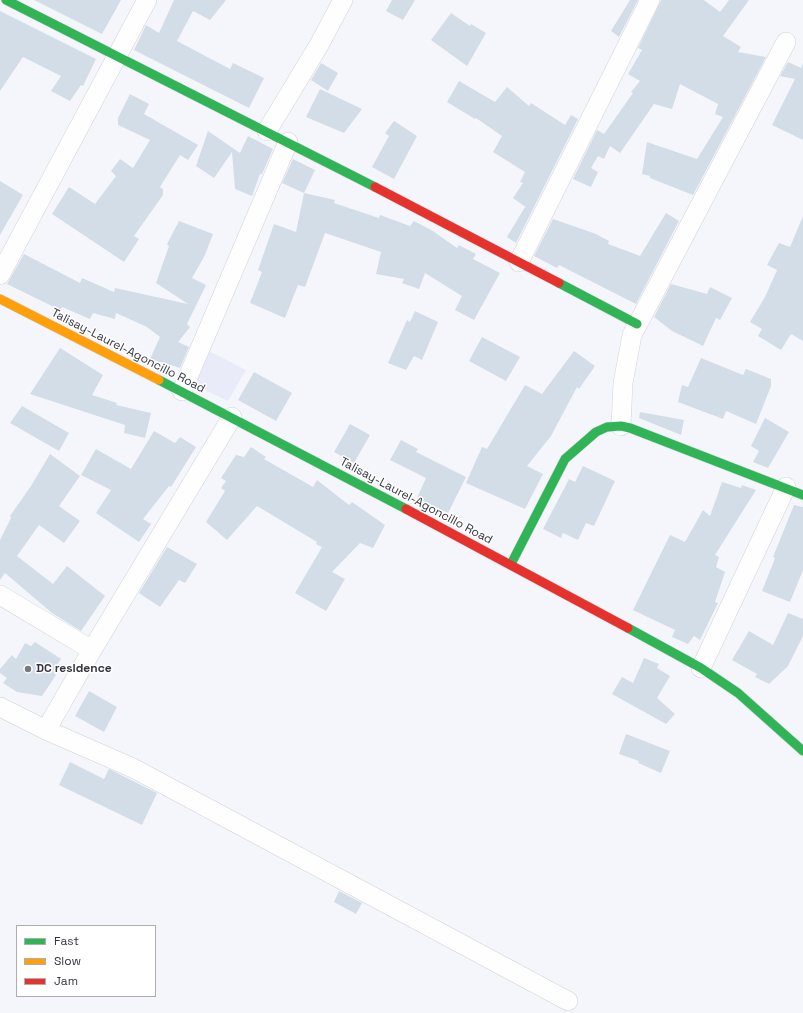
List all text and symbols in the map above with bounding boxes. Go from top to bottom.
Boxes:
street label: Talisay-Laurel-Agoncillo Road [49,306,207,396]
street label: Talisay-Laurel-Agoncillo Road [337,455,495,547]
place label: DC residence [36,662,112,676]
marker: DC residence [23,664,33,674]
legend [16,925,156,997]
text: Fast [54,933,79,949]
text: Slow [54,953,81,969]
text: Jam [54,973,78,989]

